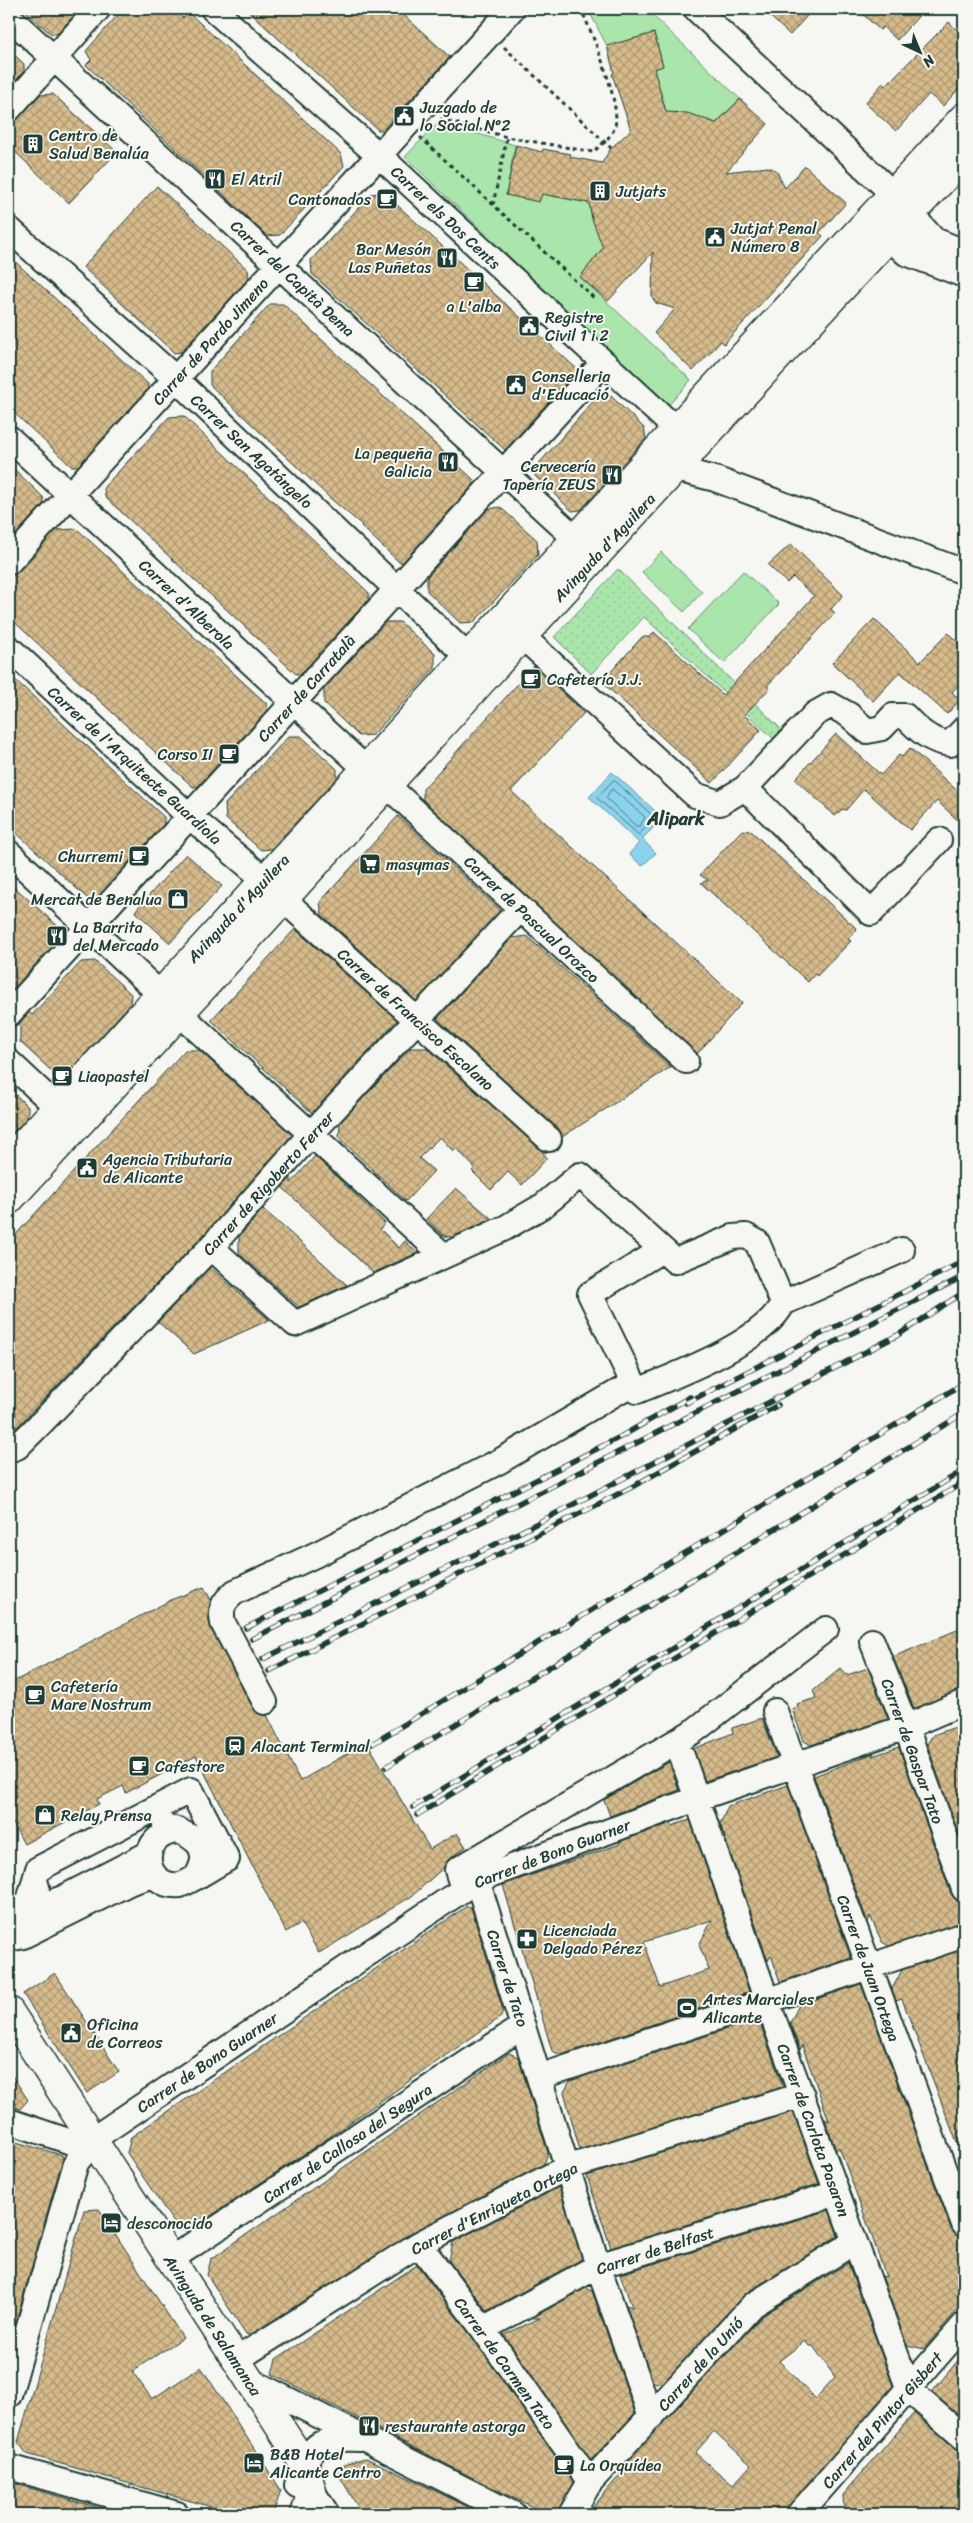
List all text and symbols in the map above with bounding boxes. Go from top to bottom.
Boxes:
north arrow [896,28,946,78]
text: N [916,48,942,74]
place label: Juzgado de lo Social Nº2 [419,93,510,140]
public building icon: Juzgado de lo Social Nº2 [392,104,416,128]
place label: Centro de Salud Benalúa [49,121,150,168]
building icon: Centro de Salud Benalúa [21,132,45,156]
street label: Carrer els Dos Cents [384,158,508,277]
place label: El Atril [231,165,282,194]
restaurant icon: El Atril [203,167,227,191]
place label: Jutjats [615,177,667,206]
building icon: Jutjats [588,179,612,203]
place label: Cantonados [289,185,372,214]
cafe icon: Cantonados [375,187,399,211]
street label: Carrer del Capità Dema [223,212,362,344]
place label: Jutjat Penal Número 8 [730,214,817,261]
public building icon: Jutjat Penal Número 8 [703,225,727,249]
place label: Bar Mesón Las Puñetas [348,235,431,282]
restaurant icon: Bar Mesón Las Puñetas [435,246,459,270]
street label: Carrer de Pardo Jimeno [145,270,276,412]
cafe icon: a L'alba [462,270,486,294]
place label: a L'alba [447,292,501,321]
place label: Registre Civil 1 i 2 [545,303,609,350]
public building icon: Registre Civil 1 i 2 [517,314,541,338]
place label: Conselleria d'Educació [532,362,611,409]
public building icon: Conselleria d'Educació [504,373,528,397]
street label: Carrer San Agatángelo [183,386,320,516]
place label: La pequeña Galicia [354,439,433,486]
restaurant icon: La pequeña Galicia [436,450,460,474]
place label: Cervecería Tapería ZEUS [503,452,596,499]
restaurant icon: Cervecería Tapería ZEUS [600,463,624,487]
street label: Avinguda d'Aguilera [545,486,663,610]
street label: Carrer d'Alberola [132,552,242,657]
street label: Carrer de Carratalà [250,628,363,749]
place label: Cafetería J.J. [547,665,643,694]
cafe icon: Cafetería J.J. [519,667,543,691]
street label: Carrer de l'Arquitecte Guardiola [40,678,229,852]
place label: Corso II [157,740,213,769]
cafe icon: Corso II [217,742,241,766]
district label: Alipark [646,803,705,835]
place label: Churremi [58,842,124,871]
cafe icon: Churremi [127,844,151,868]
street label: Avinguda d'Aguilera [179,847,297,971]
street label: Carrer de Pascual Orozco [457,848,606,991]
place label: masymas [386,850,450,879]
supermarket icon: masymas [358,852,382,876]
place label: Mercat de Benalua [31,885,162,914]
shop icon: Mercat de Benalua [166,887,190,911]
place label: La Barrita del Mercado [73,913,159,960]
restaurant icon: La Barrita del Mercado [45,924,69,948]
street label: Carrer de Francisco Escolano [330,940,501,1098]
place label: Liaopastel [78,1062,149,1091]
cafe icon: Liaopastel [50,1064,74,1088]
street label: Carrer de Rigoberto Ferrer [195,1103,343,1263]
place label: Agencia Tributaria de Alicante [102,1145,233,1192]
public building icon: Agencia Tributaria de Alicante [75,1156,99,1180]
place label: Cafetería Mare Nostrum [51,1672,151,1719]
street label: Carrer de Gaspar Tato [873,1674,952,1828]
cafe icon: Cafetería Mare Nostrum [23,1683,47,1707]
place label: Alacant Terminal [250,1732,370,1761]
station icon: Alacant Terminal [223,1734,247,1758]
place label: Cafestore [155,1752,225,1781]
cafe icon: Cafestore [127,1754,151,1778]
place label: Relay Prensa [61,1801,152,1830]
shop icon: Relay Prensa [33,1803,57,1827]
street label: Carrer de Bono Guarner [469,1810,636,1897]
street label: Carrer de Juan Ortega [828,1890,909,2046]
place label: Licenciada Delgado Pérez [543,1916,643,1963]
street label: Carrer de Tato [478,1926,537,2031]
pharmacy icon: Licenciada Delgado Pérez [515,1927,539,1951]
place label: Artes Marciales Alicante [702,1985,815,2032]
sports icon: Artes Marciales Alicante [675,1996,699,2020]
street label: Carrer de Bono Guarner [130,2003,285,2121]
place label: Oficina de Correos [87,2010,163,2057]
public building icon: Oficina de Correos [59,2021,83,2045]
street label: Carrer de Carlota Pasaron [769,2039,859,2221]
street label: Carrer de Callosa del Segura [256,2075,438,2211]
street label: Carrer d'Enriqueta Ortega [405,2154,583,2263]
place label: desconocido [127,2209,213,2238]
hotel icon: desconocido [99,2211,123,2235]
street label: Carrer de Belfast [592,2218,718,2283]
street label: Avinguda de Salamanca [155,2247,270,2403]
street label: Carrer de Carmen Tato [446,2291,563,2436]
street label: Carrer de la Unió [650,2310,752,2418]
street label: Carrer del Pintor Gisbert [814,2345,951,2496]
place label: restaurante astorga [385,2412,526,2441]
restaurant icon: restaurante astorga [357,2414,381,2438]
place label: B&B Hotel Alicante Centro [269,2440,381,2487]
hotel icon: B&B Hotel Alicante Centro [242,2451,266,2475]
place label: La Orquídea [580,2451,661,2480]
cafe icon: La Orquídea [552,2453,576,2477]

